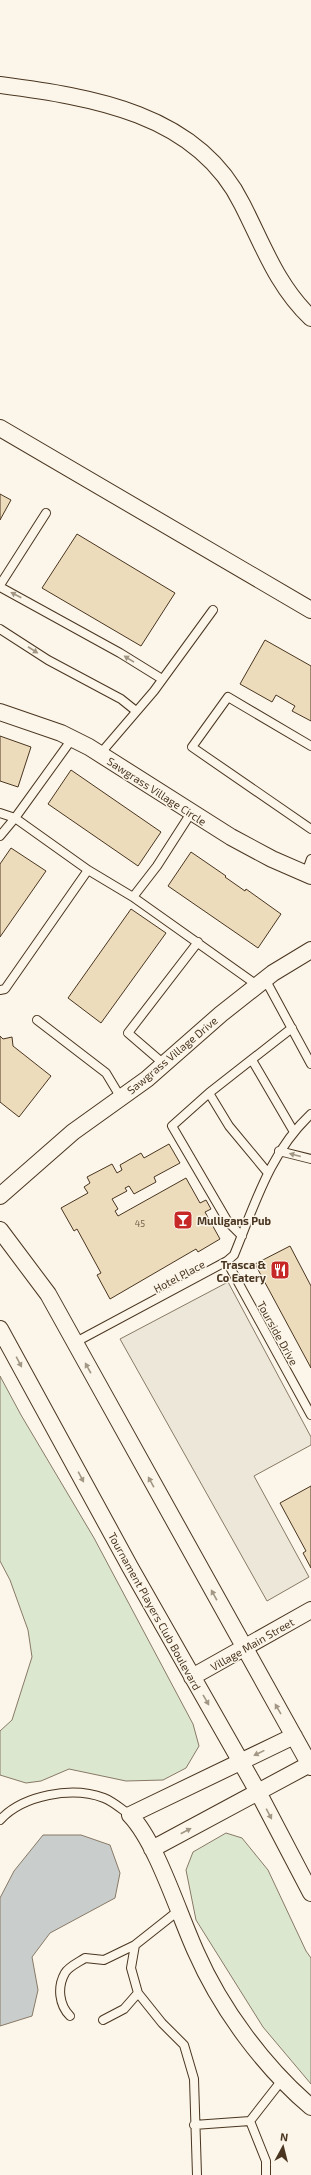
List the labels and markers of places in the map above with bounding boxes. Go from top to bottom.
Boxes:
bar icon: Mulligans Pub [172,1209,194,1231]
place label: Mulligans Pub [197,1214,272,1227]
place label: Trasca & Co Eatery [216,1258,267,1285]
restaurant icon: Trasca & Co Eatery [269,1259,291,1281]

